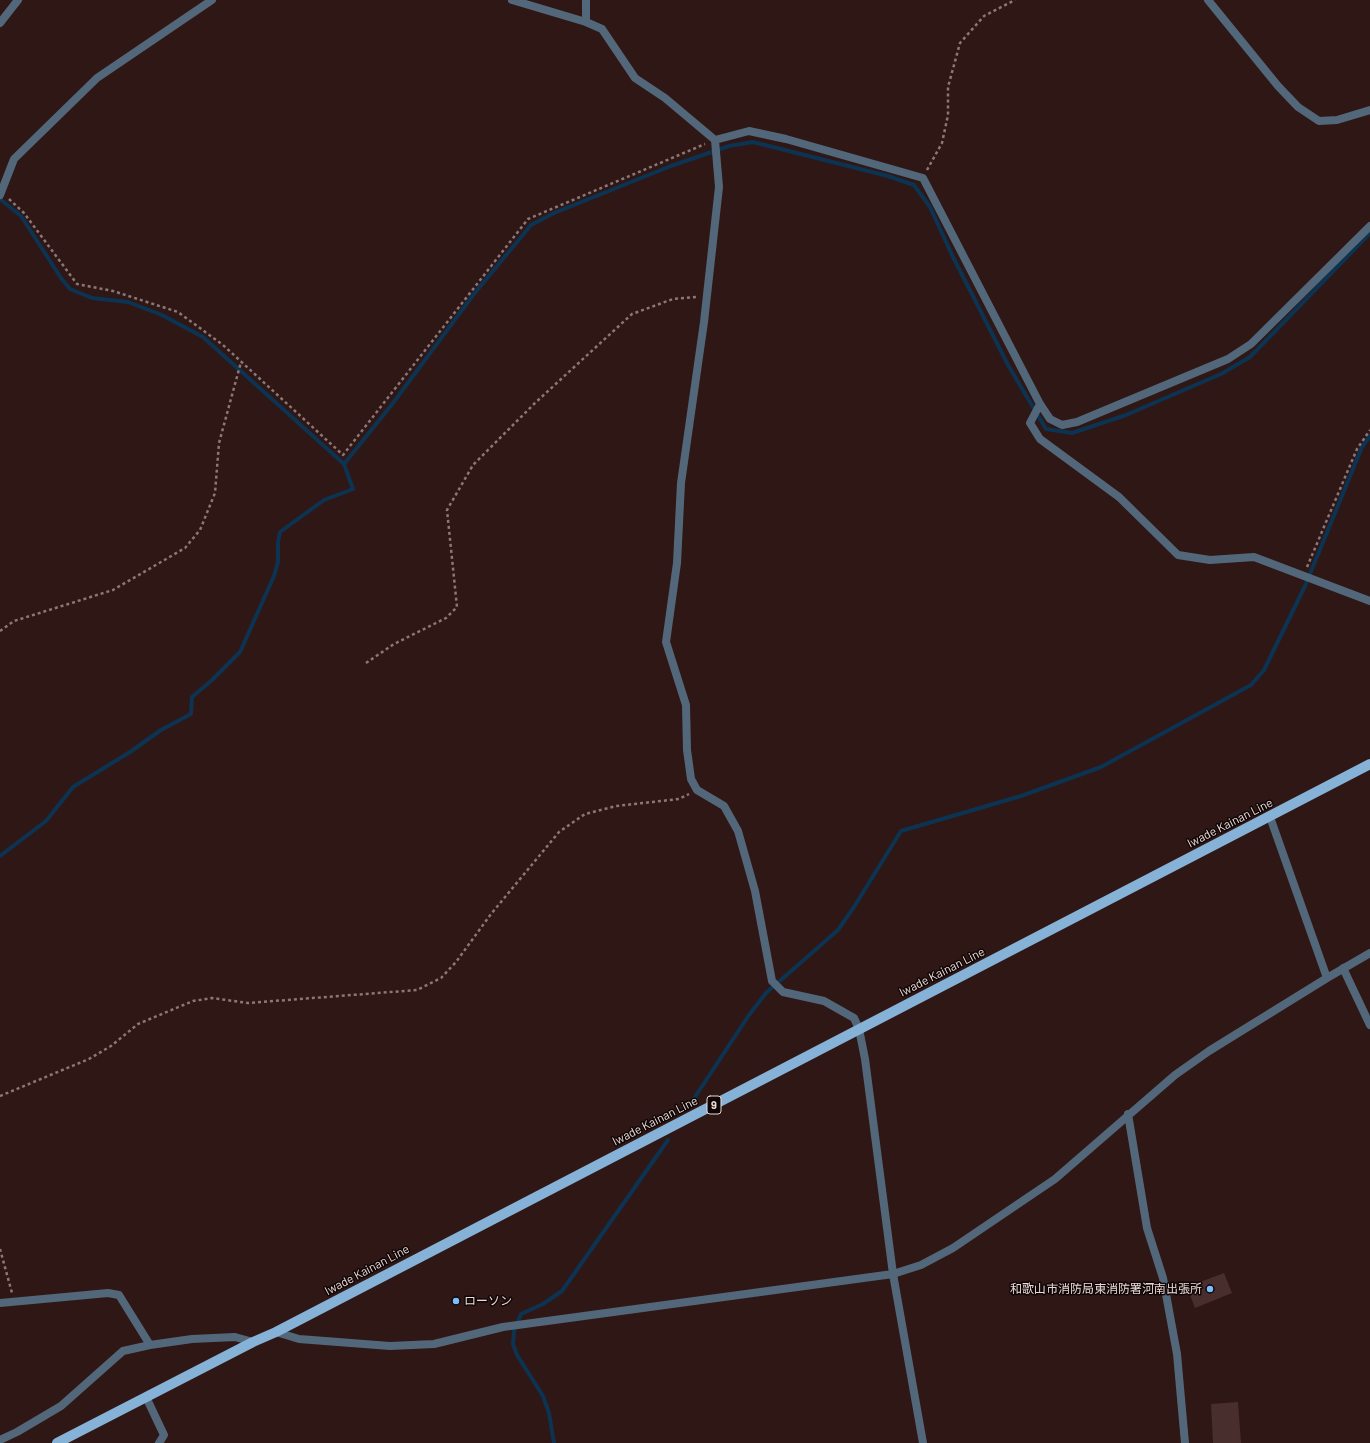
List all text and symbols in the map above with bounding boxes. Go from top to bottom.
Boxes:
street label: Iwade Kainan Line [1185,795,1275,851]
street label: Iwade Kainan Line [897,944,987,1000]
street label: Iwade Kainan Line [610,1093,700,1149]
road number: 9 [707,1096,721,1114]
street label: Iwade Kainan Line [322,1242,412,1298]
place label: 和歌山市消防局東消防署河南出張所 [1010,1282,1202,1296]
marker: 和歌山市消防局東消防署河南出張所 [1205,1284,1215,1294]
place label: ローソン [464,1294,512,1308]
marker: ローソン [451,1296,461,1306]

